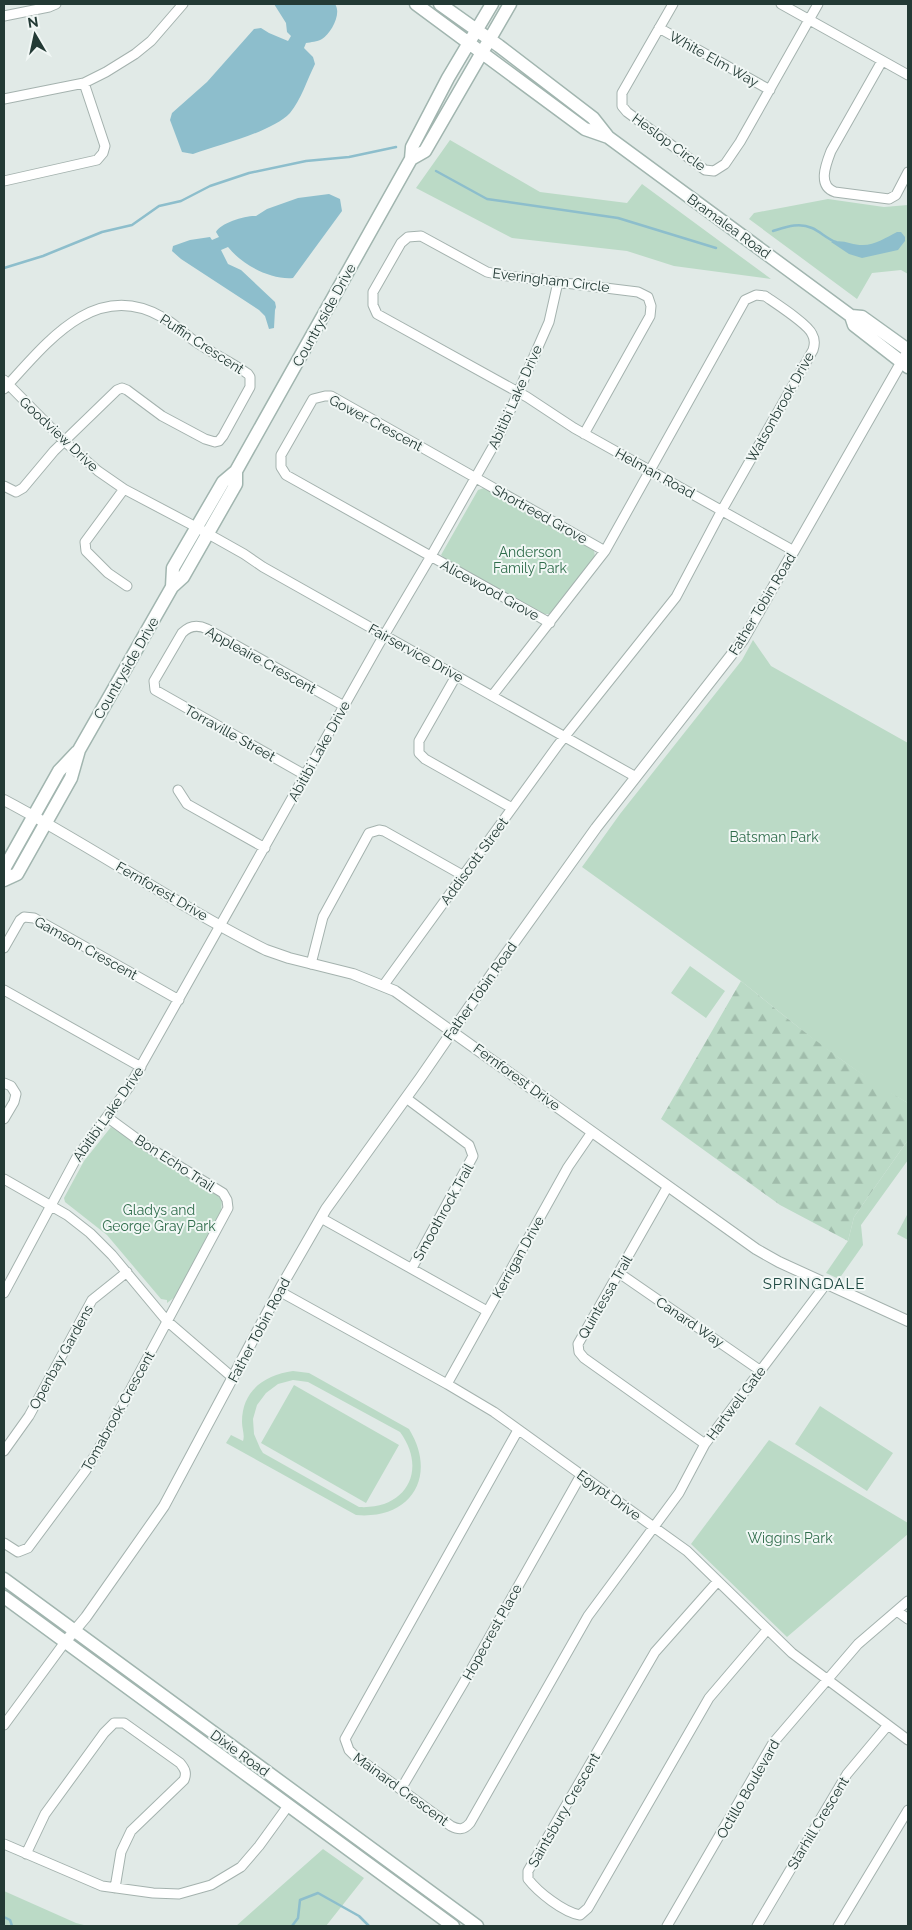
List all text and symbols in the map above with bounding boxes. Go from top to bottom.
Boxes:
north arrow [10,10,60,60]
text: N [26,13,39,31]
street label: White Elm Way [667,28,762,90]
street label: Heslop Circle [629,110,709,174]
street label: Bramalea Road [684,190,774,262]
street label: Countryside Drive [289,261,359,369]
street label: Everingham Circle [492,265,610,295]
street label: Puffin Crescent [157,311,247,377]
street label: Abitibi Lake Drive [485,343,545,451]
street label: Watsonbrook Drive [743,349,817,465]
street label: Gower Crescent [327,392,426,454]
street label: Goodview Drive [16,393,102,475]
street label: Helman Road [613,445,697,501]
street label: Shortreed Grove [490,481,590,547]
park label: Anderson Family Park [493,544,567,576]
street label: Father Tobin Road [725,550,799,658]
street label: Alicewood Grove [438,556,542,624]
street label: Countryside Drive [90,614,162,722]
street label: Fairservice Drive [366,620,466,686]
street label: Appleaire Crescent [203,623,319,697]
street label: Abitibi Lake Drive [285,698,353,804]
street label: Torraville Street [182,701,278,765]
street label: Addiscott Street [437,814,511,908]
park label: Batsman Park [729,829,819,845]
street label: Fernforest Drive [113,858,211,924]
street label: Gamson Crescent [32,913,141,983]
street label: Father Tobin Road [440,939,520,1043]
street label: Fernforest Drive [471,1040,563,1114]
street label: Abitibi Lake Drive [69,1063,147,1165]
street label: Bon Echo Trail [132,1131,218,1195]
street label: Smoothrock Trail [410,1160,476,1263]
park label: Gladys and George Gray Park [102,1202,216,1234]
street label: Kerrigan Drive [489,1213,547,1301]
street label: Quintessa Trail [575,1252,635,1342]
street label: Father Tobin Road [225,1275,293,1385]
district label: SPRINGDALE [763,1275,865,1293]
street label: Canard Way [653,1293,727,1351]
street label: Openbay Gardens [26,1302,96,1412]
street label: Tomabrook Crescent [78,1348,158,1474]
street label: Hartwell Gate [703,1363,769,1443]
street label: Egypt Drive [574,1467,644,1523]
park label: Wiggins Park [747,1530,833,1546]
street label: Hopecrest Place [459,1581,525,1683]
street label: Dixie Road [208,1726,272,1780]
street label: Octillo Boulevard [713,1737,783,1841]
street label: Mainard Crescent [350,1749,452,1829]
street label: Saintsbury Crescent [525,1750,603,1870]
street label: Starhill Crescent [784,1773,852,1872]

